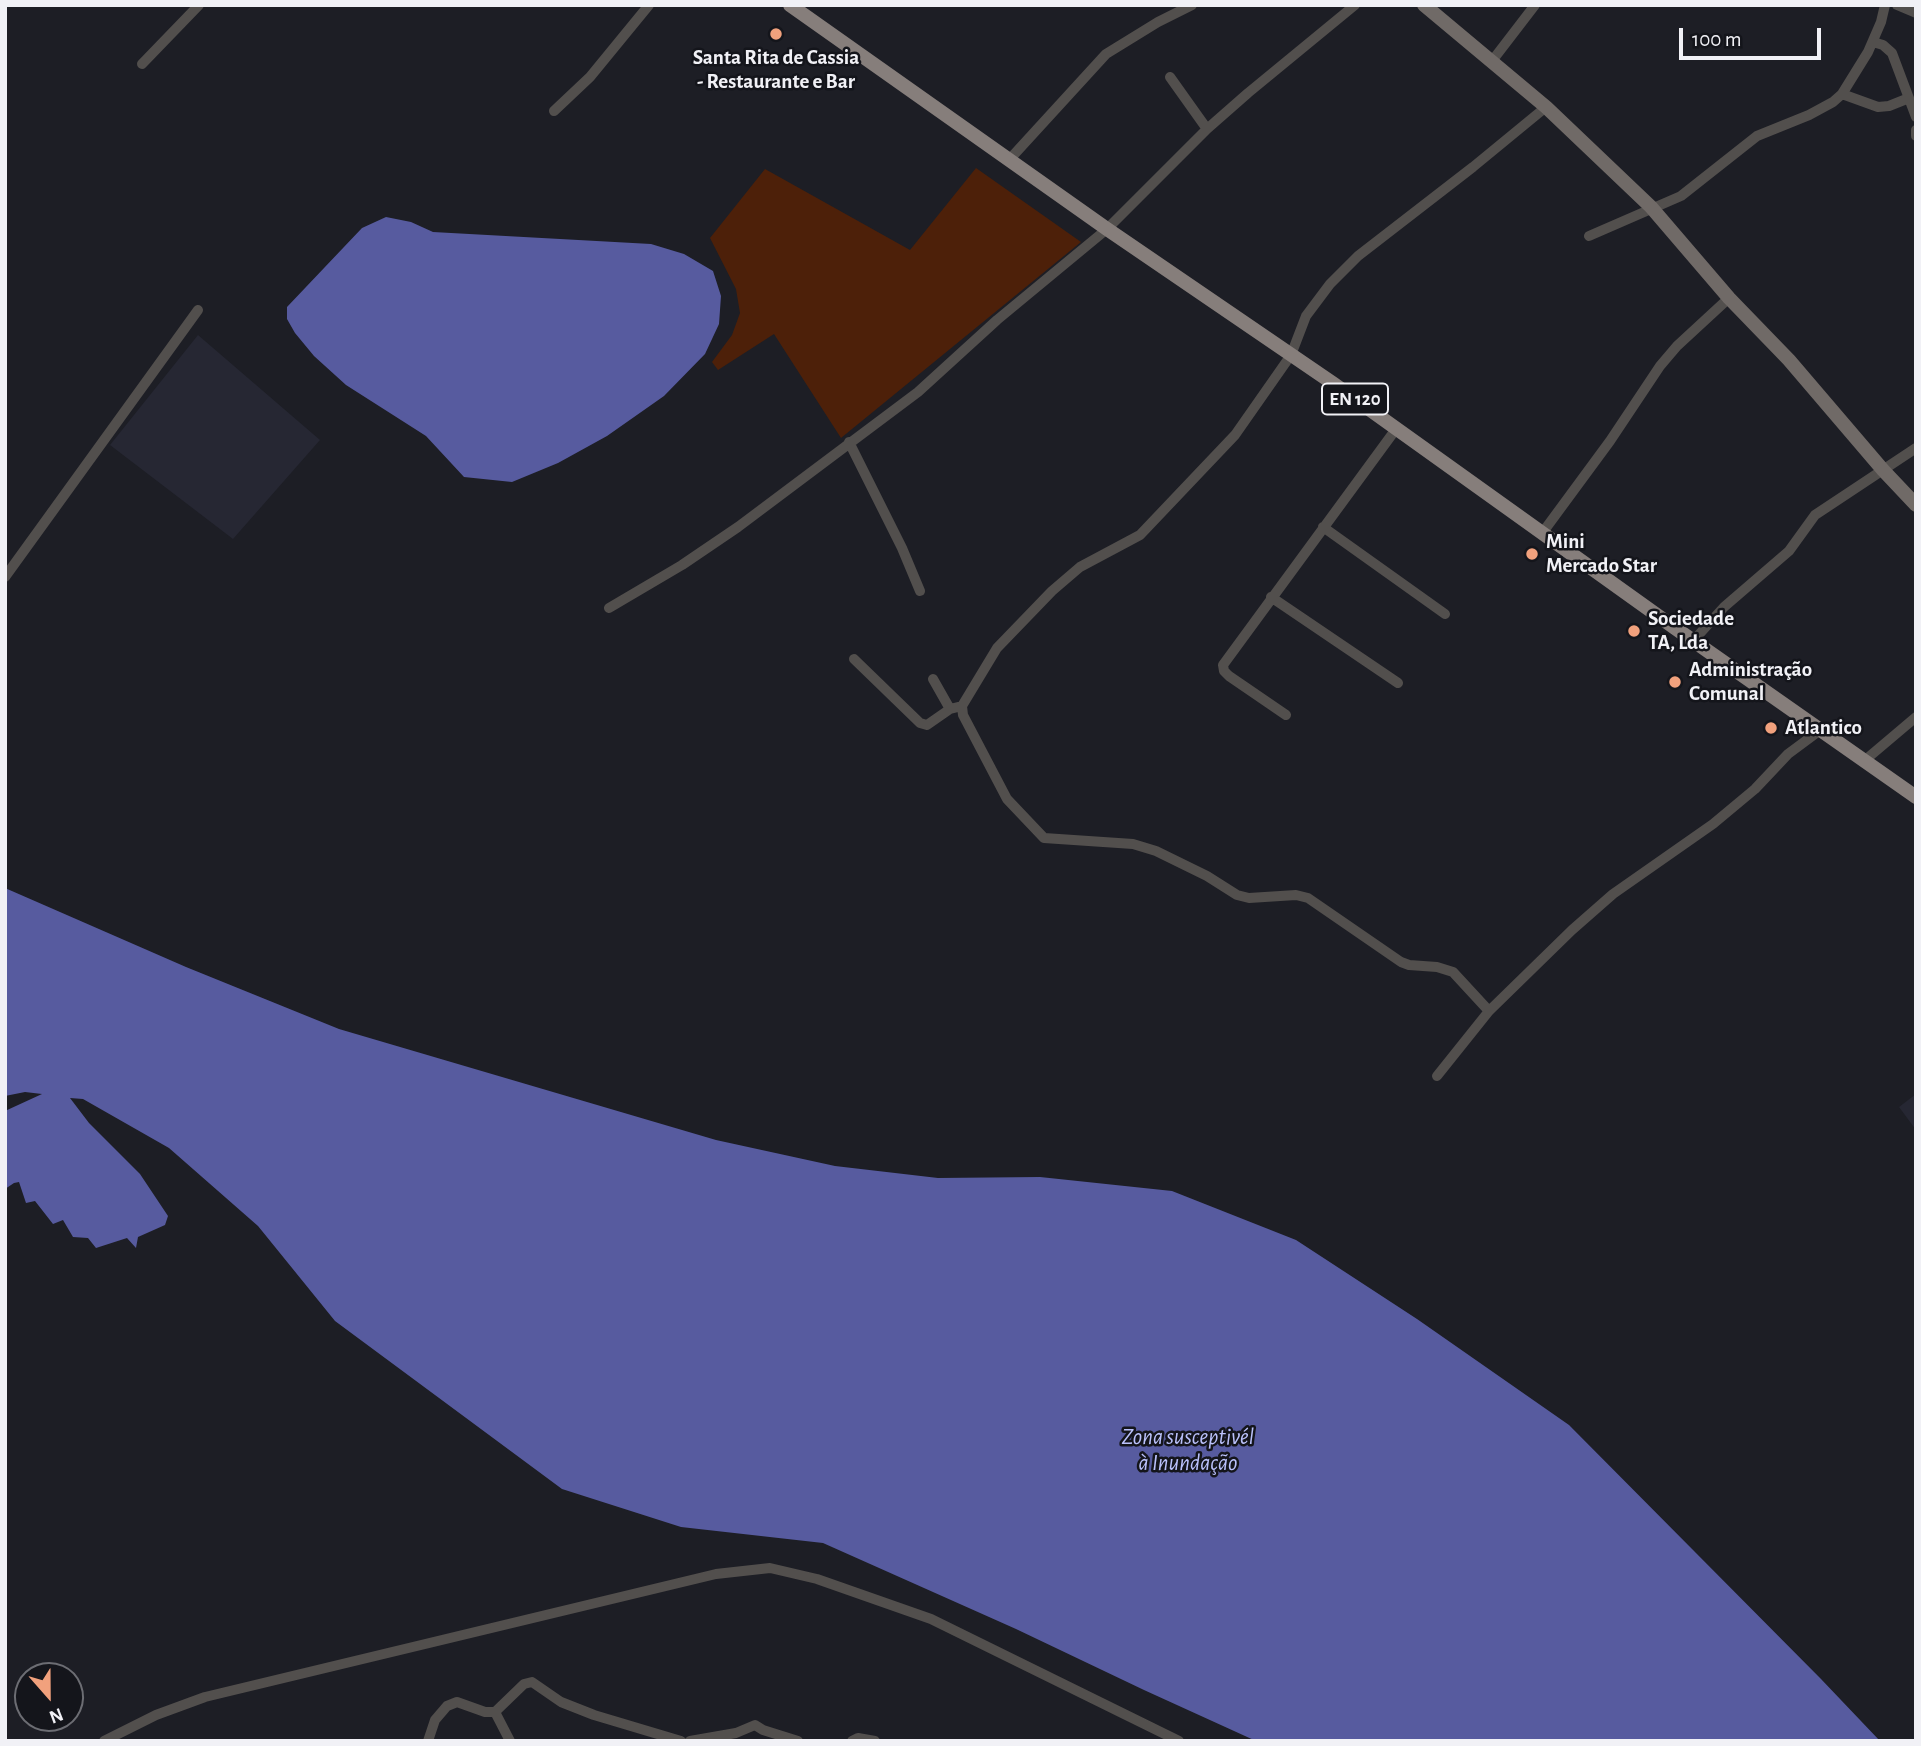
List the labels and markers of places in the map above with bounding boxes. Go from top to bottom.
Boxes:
marker: Santa Rita de Cassia - Restaurante e Bar [768,26,784,42]
place label: Santa Rita de Cassia - Restaurante e Bar [693,45,859,95]
place label: Mini Mercado Star [1546,529,1657,579]
marker: Mini Mercado Star [1524,546,1540,562]
place label: Sociedade TA, Lda [1648,606,1734,656]
marker: Sociedade TA, Lda [1626,623,1642,639]
place label: Administração Comunal [1689,657,1812,707]
marker: Administração Comunal [1667,674,1683,690]
place label: Atlantico [1785,715,1862,741]
marker: Atlantico [1763,720,1779,736]

